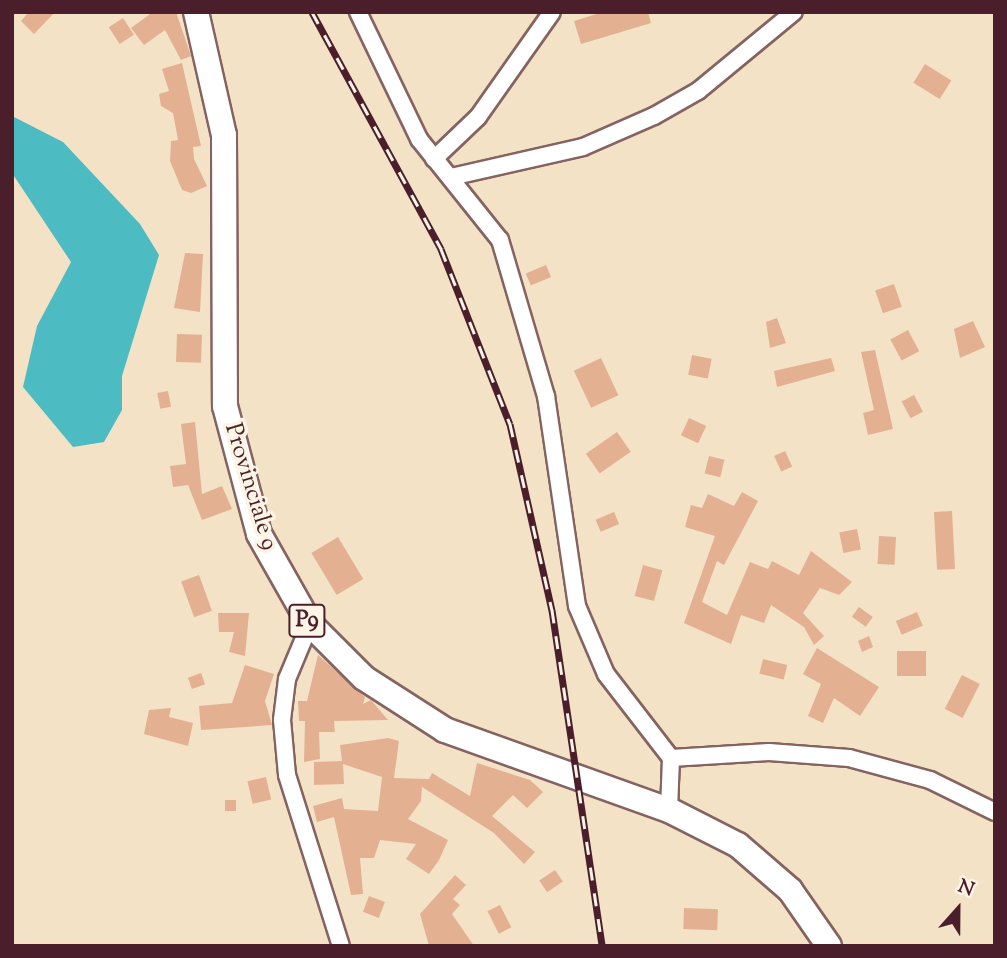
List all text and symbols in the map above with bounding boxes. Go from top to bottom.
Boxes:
street label: Provinciale 9 [217,420,283,554]
road number: P9 [288,601,326,640]
north arrow [923,874,993,944]
text: N [954,874,978,904]

